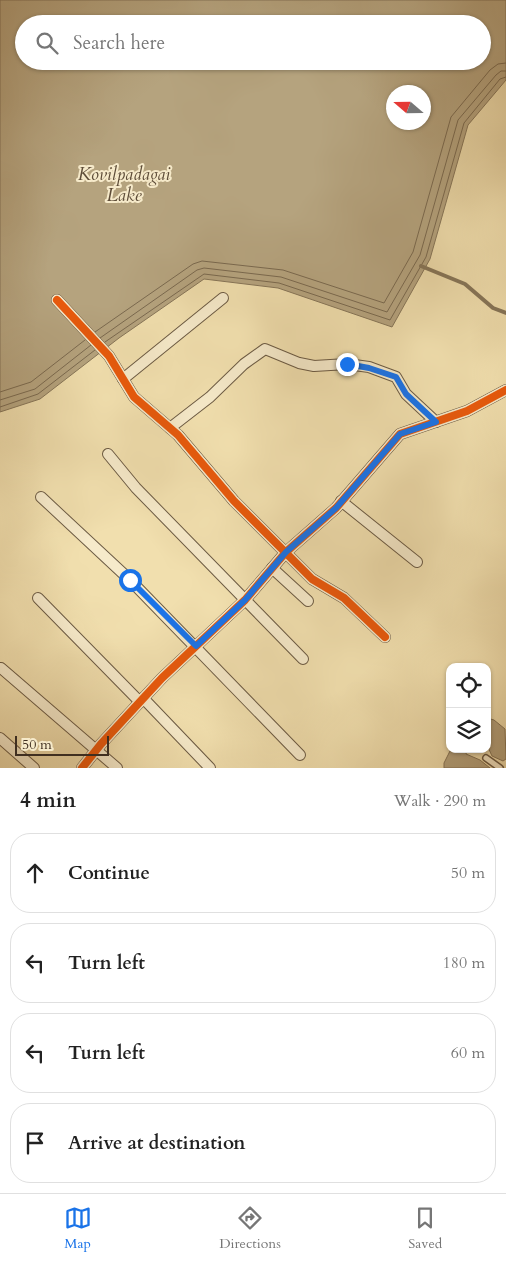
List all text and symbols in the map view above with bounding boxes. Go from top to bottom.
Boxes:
search box [15,15,491,70]
icon: search [33,29,61,57]
text: Search here [73,30,165,56]
north arrow [386,85,431,130]
water label: Kovilpadagai Lake [78,162,171,208]
route end [336,353,359,376]
route start [119,569,142,592]
map controls [446,663,491,753]
button: locate [446,663,491,708]
button: layers [446,708,491,753]
scale bar [15,733,109,756]
text: 50 m [22,735,52,754]
text: 4 min [20,786,76,815]
text: Walk · 290 m [394,790,486,812]
icon: ahead [21,859,49,887]
text: Continue [68,860,150,886]
text: 50 m [451,862,485,884]
icon: left [21,949,49,977]
text: Turn left [68,950,145,976]
text: 180 m [443,952,485,974]
icon: left [21,1039,49,1067]
text: Turn left [68,1040,145,1066]
text: 60 m [451,1042,485,1064]
icon: arrive [21,1129,49,1157]
text: Arrive at destination [68,1130,245,1156]
tab: Map [64,1204,92,1253]
tab: Directions [219,1204,281,1253]
tab: Saved [408,1204,442,1253]

